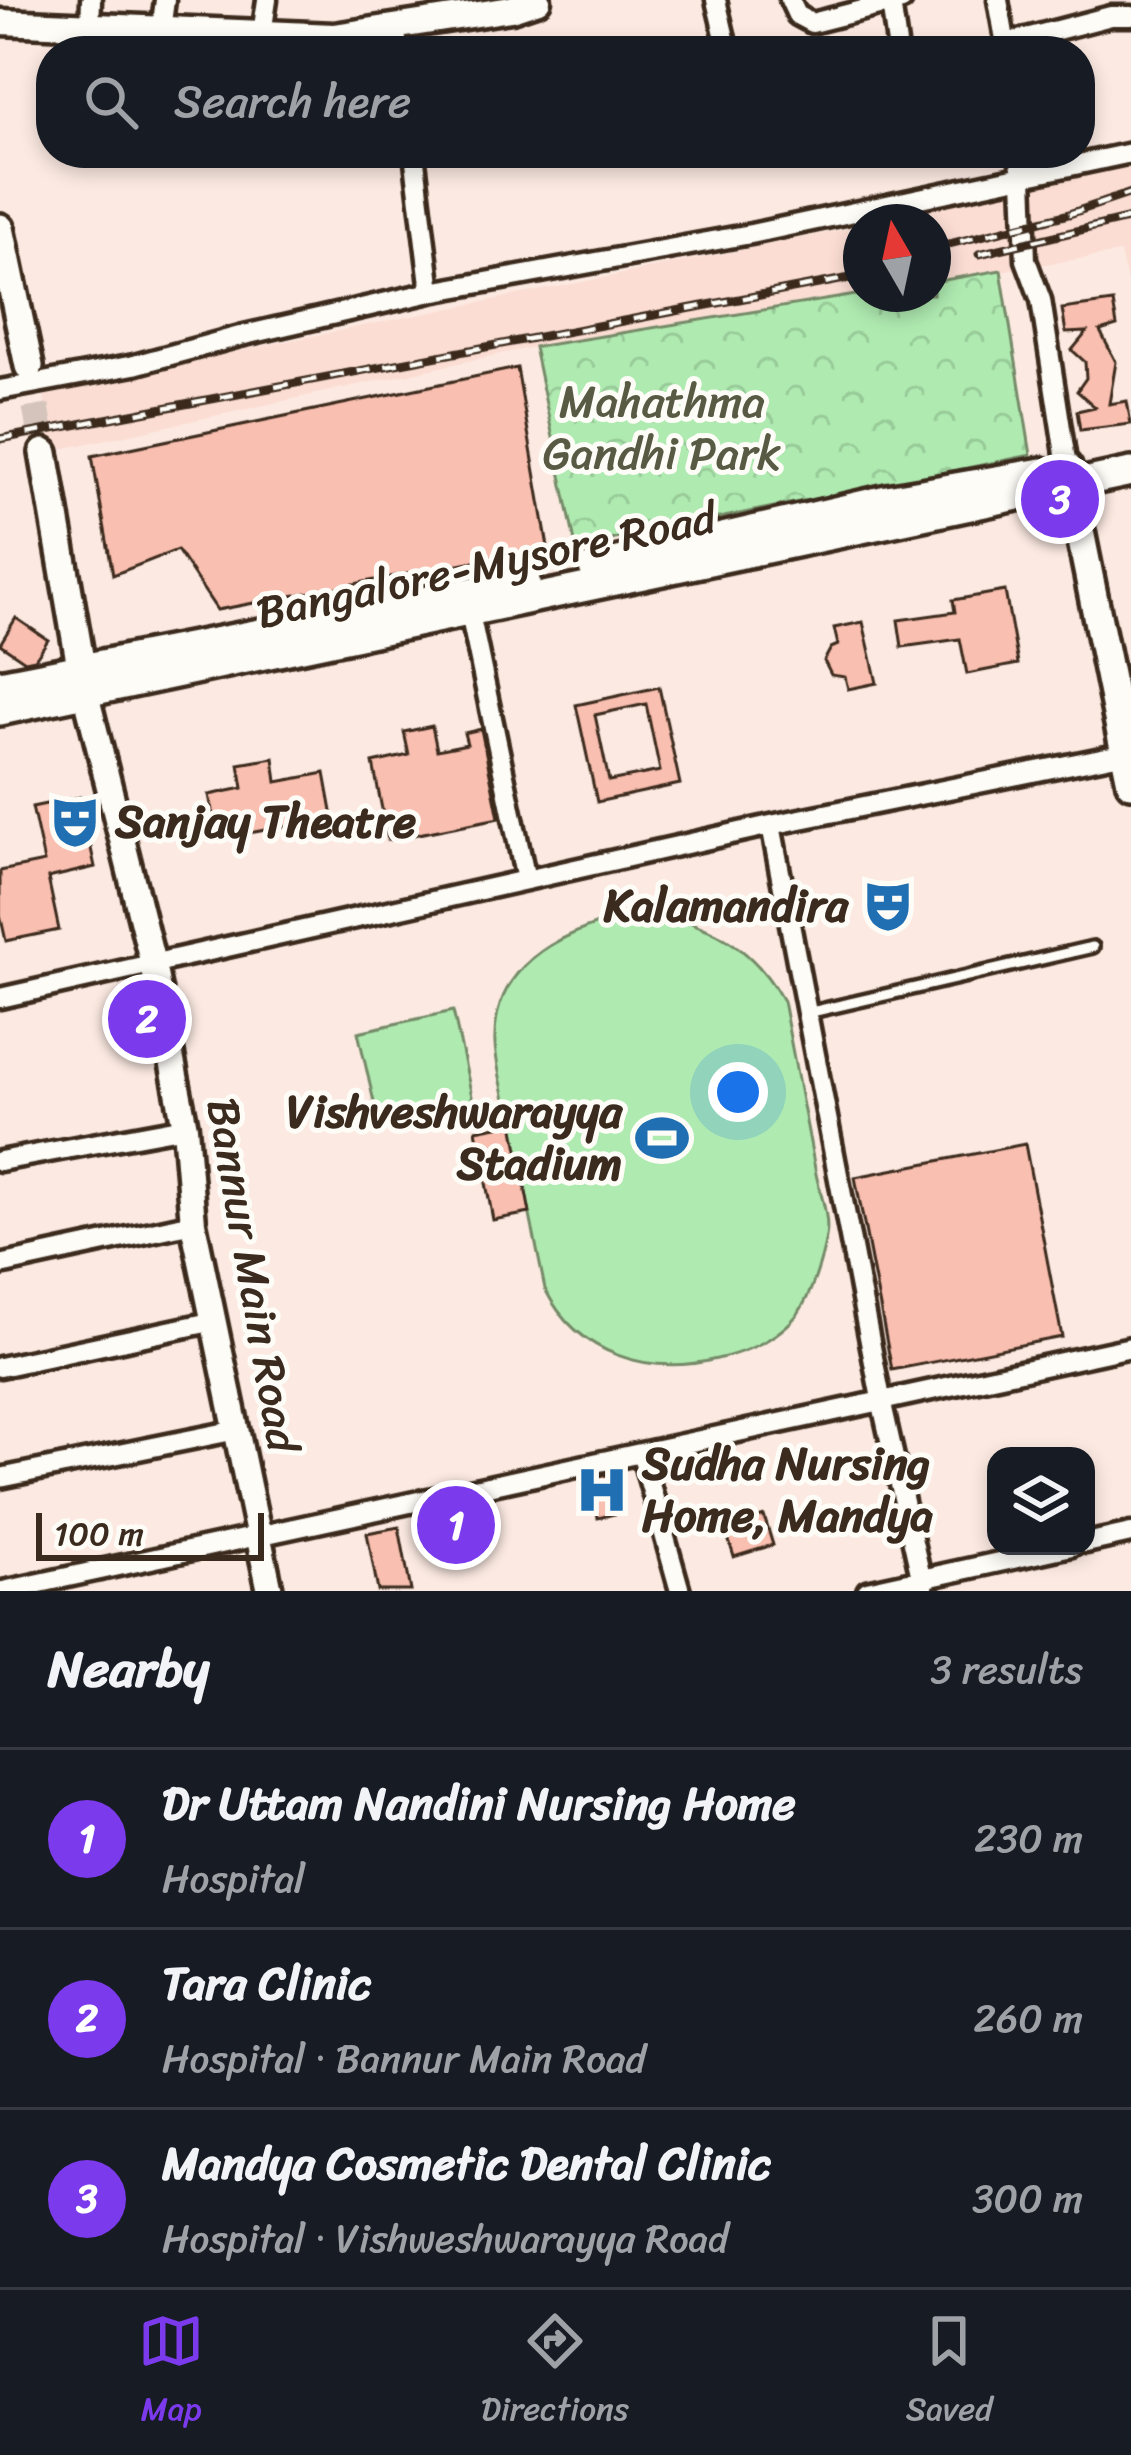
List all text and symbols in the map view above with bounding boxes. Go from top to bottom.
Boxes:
search box [36,36,1095,168]
text: Search here [174,62,411,142]
icon: search [78,69,144,135]
north arrow [843,204,951,312]
park label: Mahathma Gandhi Park [543,362,781,494]
pin: 3 [1021,454,1099,544]
street label: Bangalore-Mysore Road [249,477,726,653]
place label: Sanjay Theatre [114,782,416,862]
theatre icon: Sanjay Theatre [46,793,104,851]
place label: Kalamandira [603,866,849,946]
theatre icon: Kalamandira [859,877,917,935]
pin: 2 [108,974,186,1064]
your location [708,1062,768,1122]
place label: Vishveshwarayya Stadium [287,1072,623,1204]
street label: Bannur Main Road [183,1092,324,1461]
sports icon: Vishveshwarayya Stadium [633,1109,691,1167]
place label: Sudha Nursing Home, Mandya [641,1424,934,1556]
map controls [987,1447,1095,1555]
button: layers [987,1447,1095,1555]
hospital icon: Sudha Nursing Home, Mandya [573,1461,631,1519]
pin: 1 [417,1480,495,1570]
text: 100 m [54,1505,144,1563]
scale bar [36,1507,264,1560]
text: Nearby [48,1624,209,1714]
text: 3 results [930,1635,1083,1704]
text: Dr Uttam Nandini Nursing Home [162,1764,796,1844]
text: 1 [79,1804,95,1873]
text: 230 m [974,1804,1083,1873]
text: Hospital [162,1844,305,1913]
text: Tara Clinic [162,1944,371,2024]
text: 2 [76,1984,98,2053]
text: 260 m [974,1984,1083,2053]
text: Hospital · Bannur Main Road [162,2024,646,2093]
text: Mandya Cosmetic Dental Clinic [162,2124,771,2204]
text: 3 [76,2164,98,2233]
text: 300 m [972,2164,1083,2233]
text: Hospital · Vishweshwarayya Road [162,2204,729,2273]
tab: Map [138,2308,204,2438]
tab: Directions [481,2308,629,2438]
tab: Saved [906,2308,993,2438]

